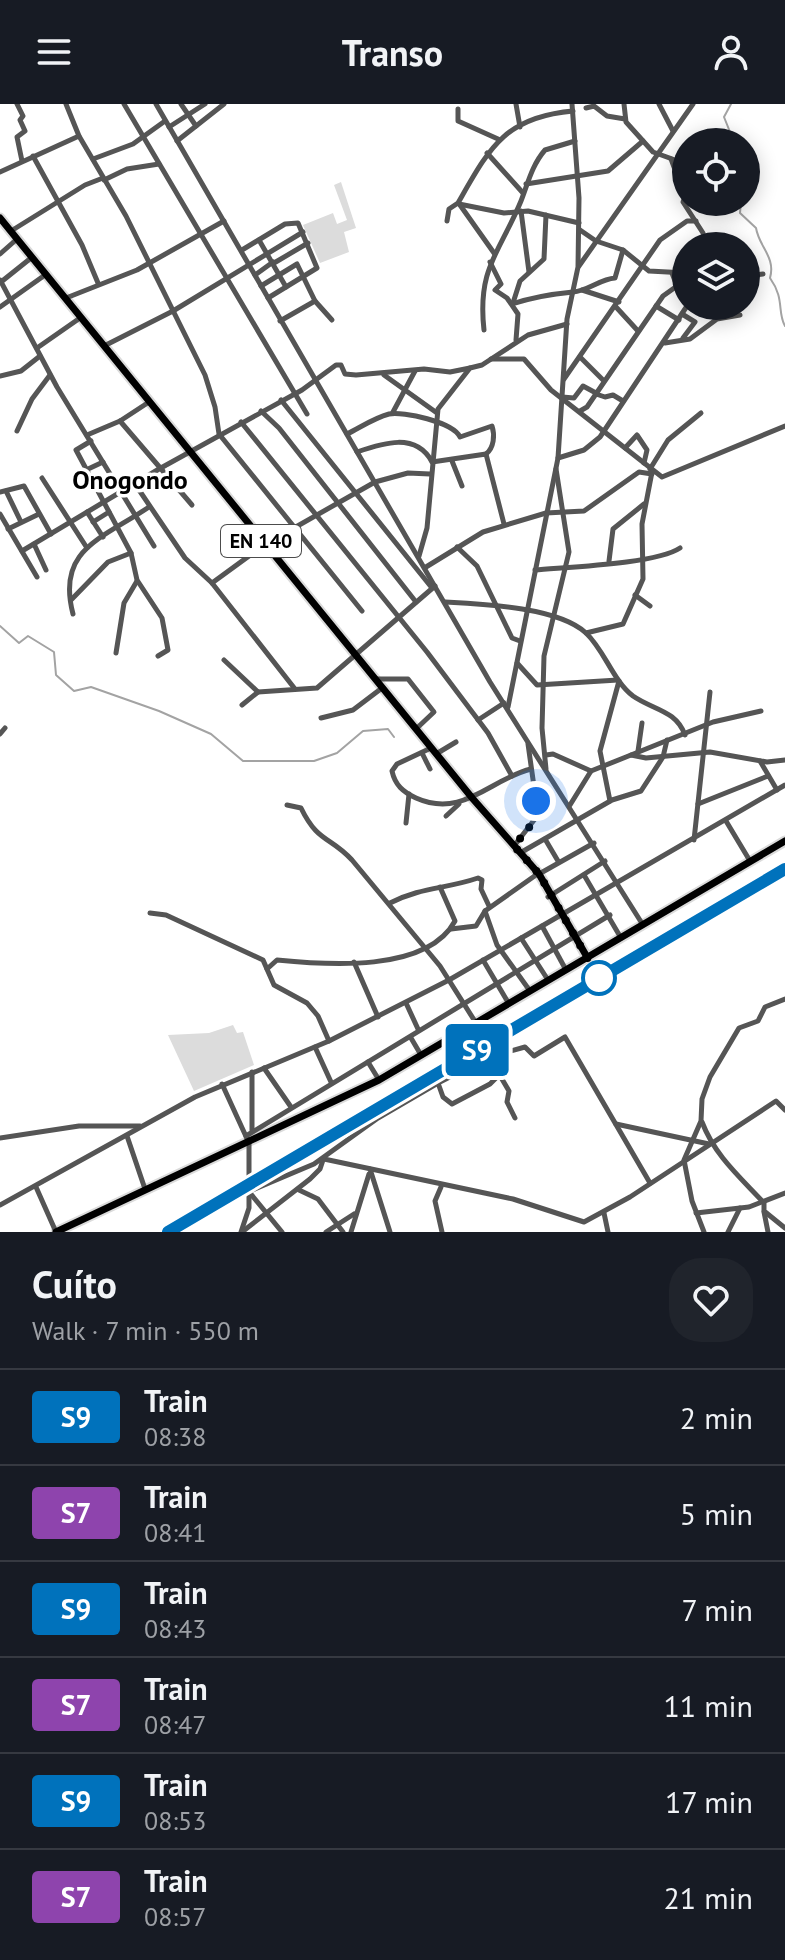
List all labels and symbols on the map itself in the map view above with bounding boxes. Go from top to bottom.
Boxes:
district label: Onogondo [72,463,188,496]
road number: EN 140 [221,525,301,557]
your location [516,781,556,821]
unlabelled marker [582,961,616,995]
line badge: S9 [441,1024,513,1076]

